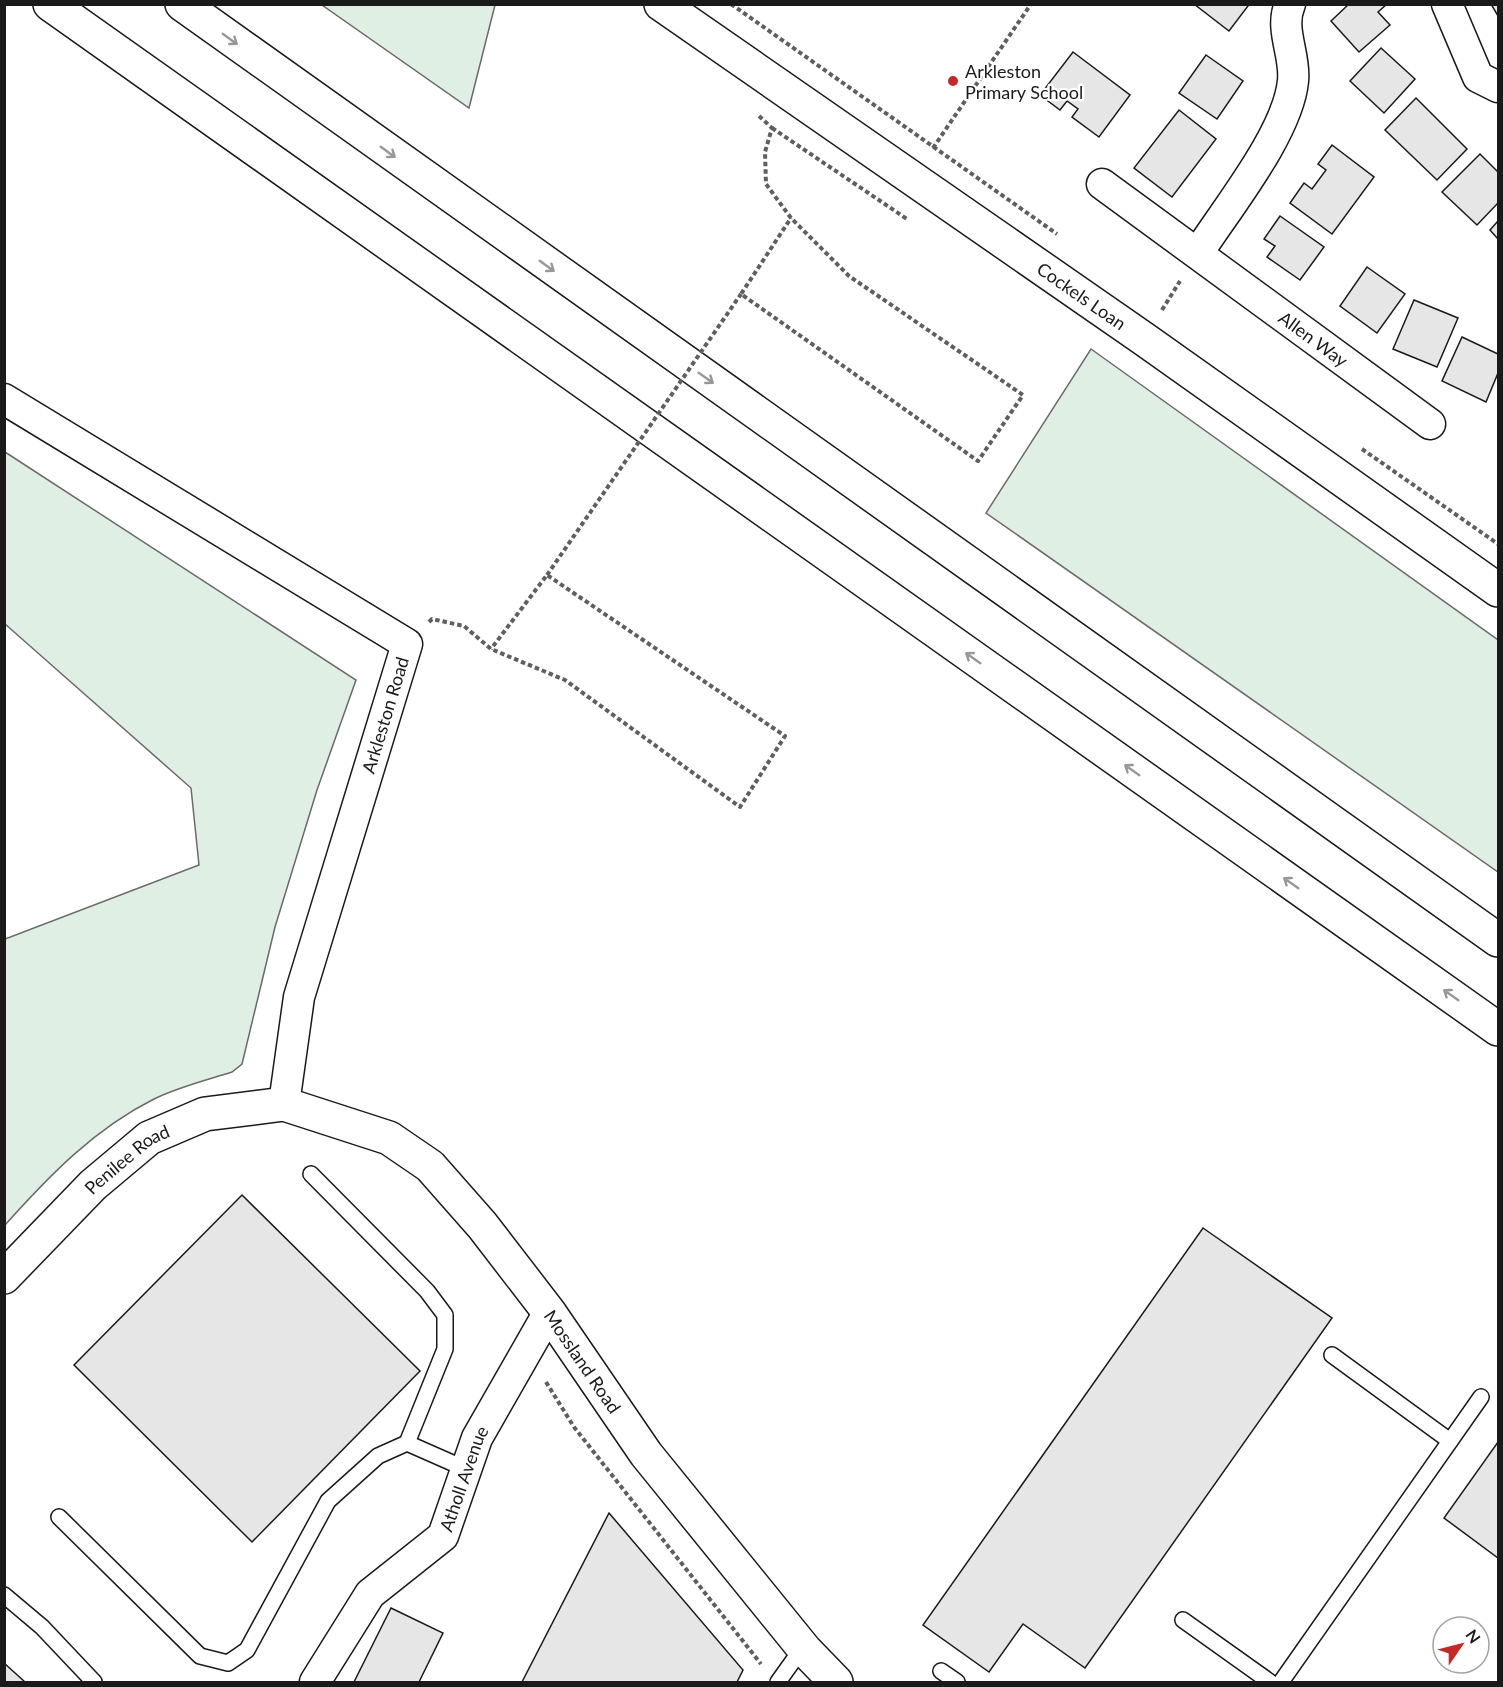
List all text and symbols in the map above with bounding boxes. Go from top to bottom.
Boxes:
one-way arrow [221,32,237,45]
place label: Arkleston Primary School [965,60,1083,103]
marker: Arkleston Primary School [946,74,960,88]
one-way arrow [380,146,396,158]
street label: Cockels Loan [1033,257,1130,334]
one-way arrow [538,260,554,272]
street label: Allen Way [1275,306,1353,372]
one-way arrow [697,372,713,384]
one-way arrow [965,651,981,664]
street label: Arkleston Road [357,654,413,776]
one-way arrow [1125,764,1141,776]
one-way arrow [1284,877,1300,889]
one-way arrow [1443,989,1459,1001]
street label: Penilee Road [79,1120,173,1198]
street label: Mossland Road [540,1306,626,1417]
street label: Atholl Avenue [434,1422,493,1534]
north arrow [1431,1615,1491,1675]
text: N [1462,1626,1485,1647]

